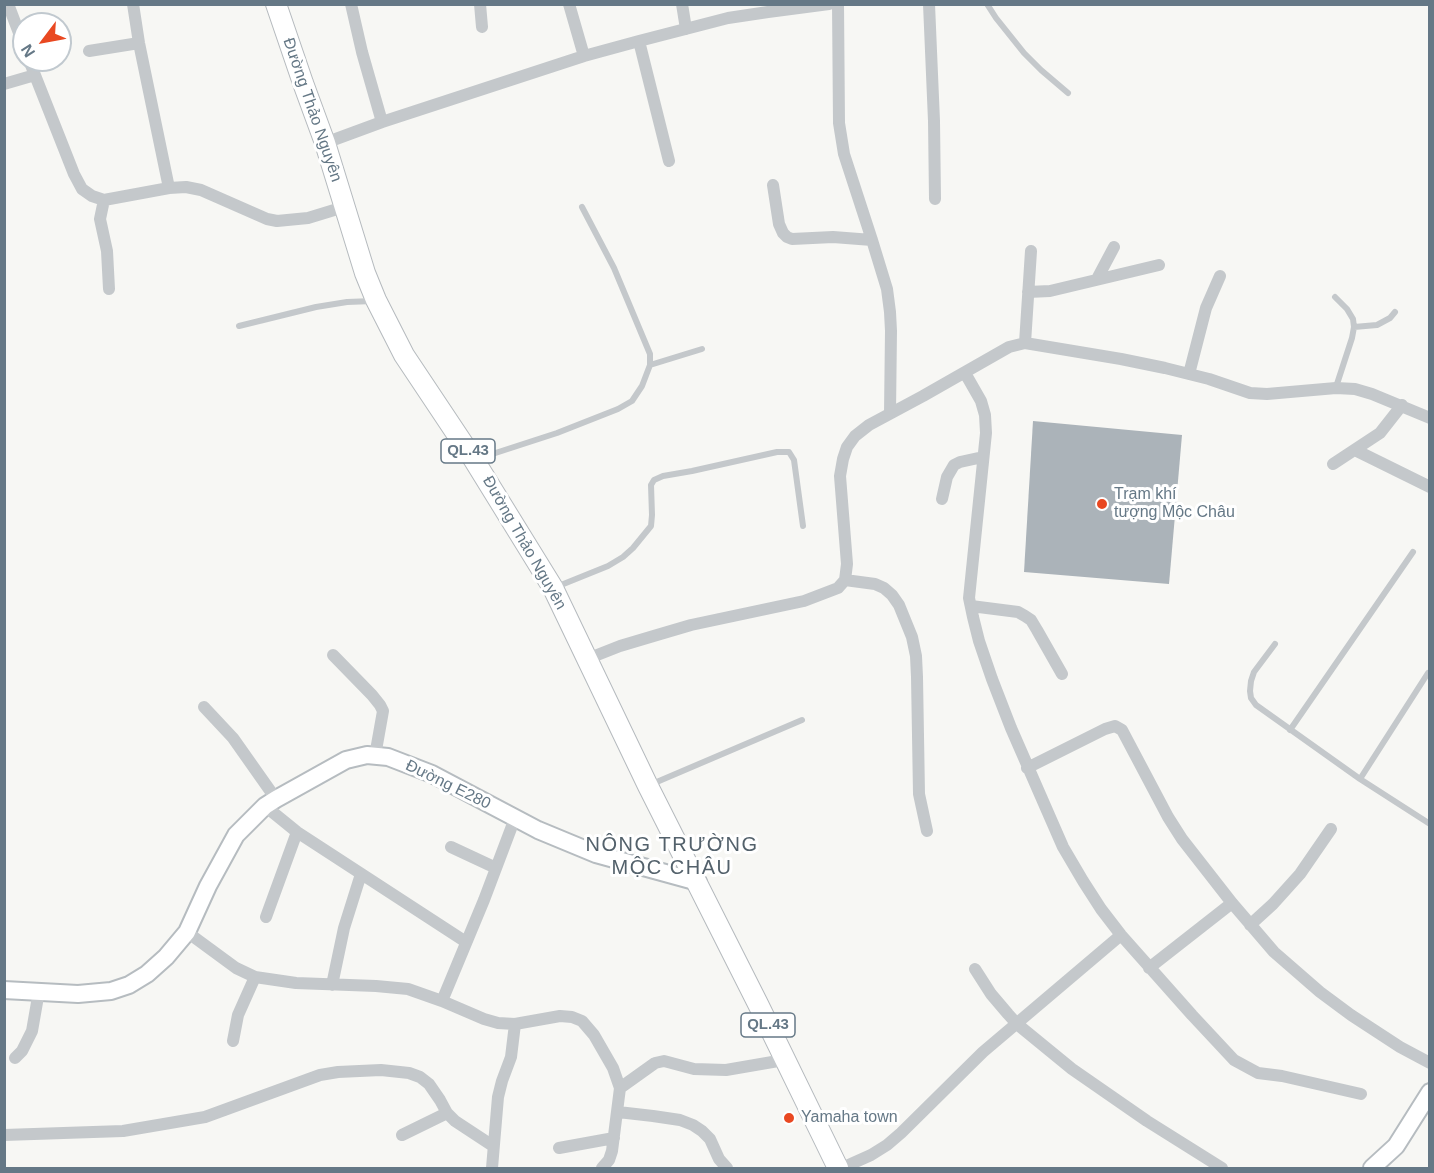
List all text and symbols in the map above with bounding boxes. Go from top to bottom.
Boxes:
north arrow [12,12,72,72]
street label: Đường Thảo Nguyên [278,35,346,185]
text: N [18,41,38,60]
road number: QL.43 [441,439,495,463]
street label: Đường Thảo Nguyên [478,473,570,613]
place label: Trạm khí tượng Mộc Châu [1114,485,1235,523]
marker: Trạm khí tượng Mộc Châu [1095,497,1109,511]
street label: Đường E280 [402,756,494,814]
district label: NÔNG TRƯỜNG MỘC CHÂU [586,833,758,880]
road number: QL.43 [741,1013,795,1037]
place label: Yamaha town [801,1108,898,1128]
marker: Yamaha town [782,1111,796,1125]

